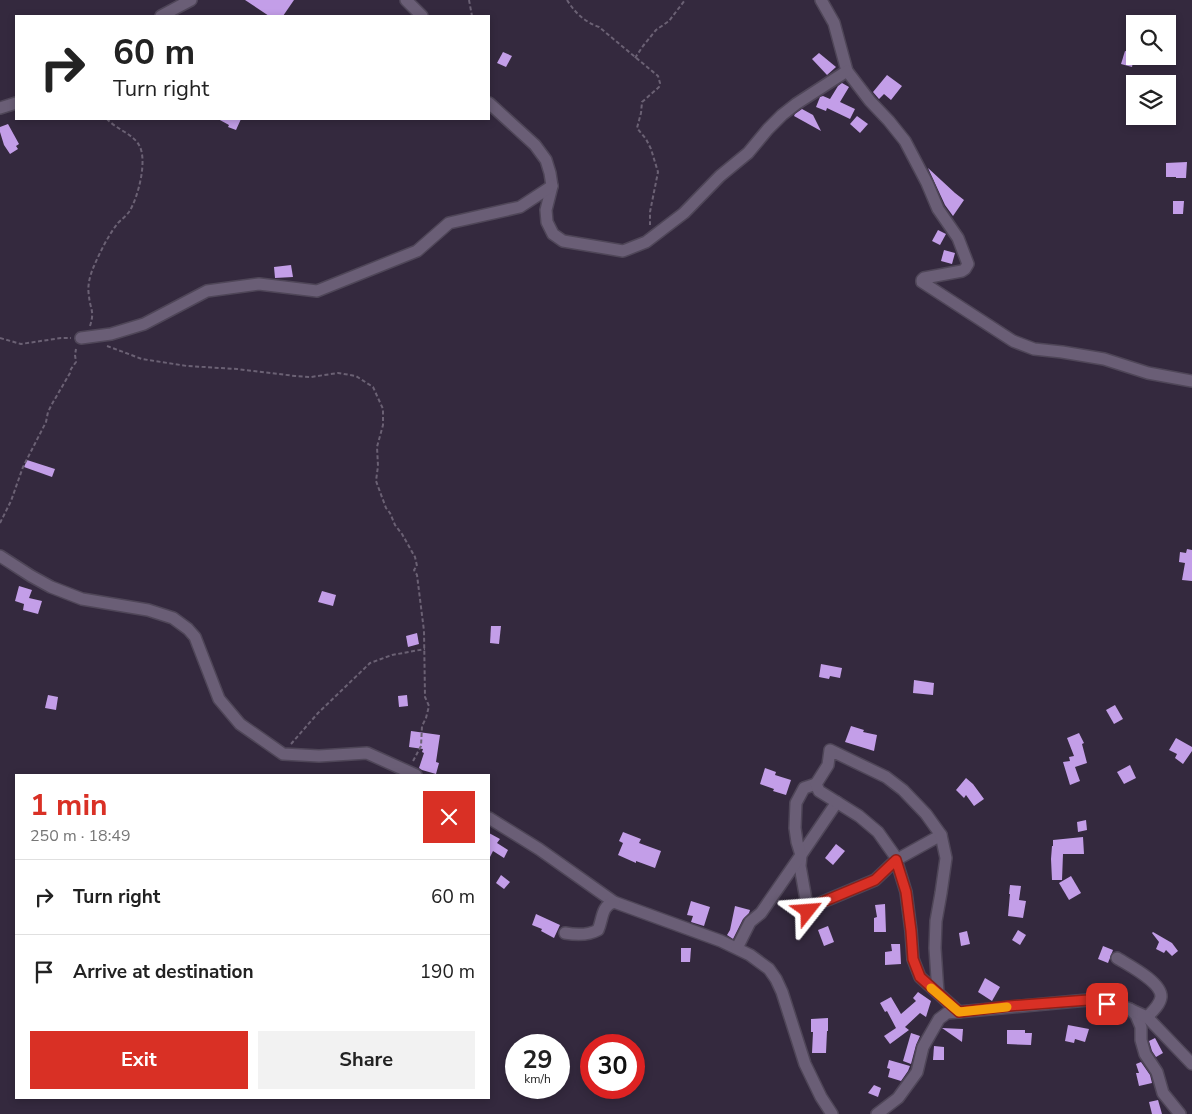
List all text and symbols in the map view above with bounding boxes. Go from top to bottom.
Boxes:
map controls [1126,15,1176,125]
button: search [1126,15,1176,65]
text: 60 m [113,29,195,76]
icon: right [30,35,95,100]
text: Turn right [113,74,209,104]
button: layers [1126,75,1176,125]
text: 1 min [30,785,108,826]
button: close [423,791,475,843]
text: 250 m · 18:49 [30,825,131,847]
icon: right [30,883,58,911]
text: Turn right [73,884,160,910]
text: 60 m [431,884,475,910]
position arrow [781,884,833,936]
icon: arrive [30,958,58,986]
text: Arrive at destination [73,959,254,985]
text: 190 m [420,959,475,985]
pin [1086,983,1128,1025]
icon: arrive [1093,990,1121,1018]
button: Exit [30,1031,248,1089]
button: Share [258,1031,475,1089]
speed limit sign: 30 [580,1034,645,1099]
text: 29 [522,1043,553,1077]
text: km/h [524,1071,551,1087]

